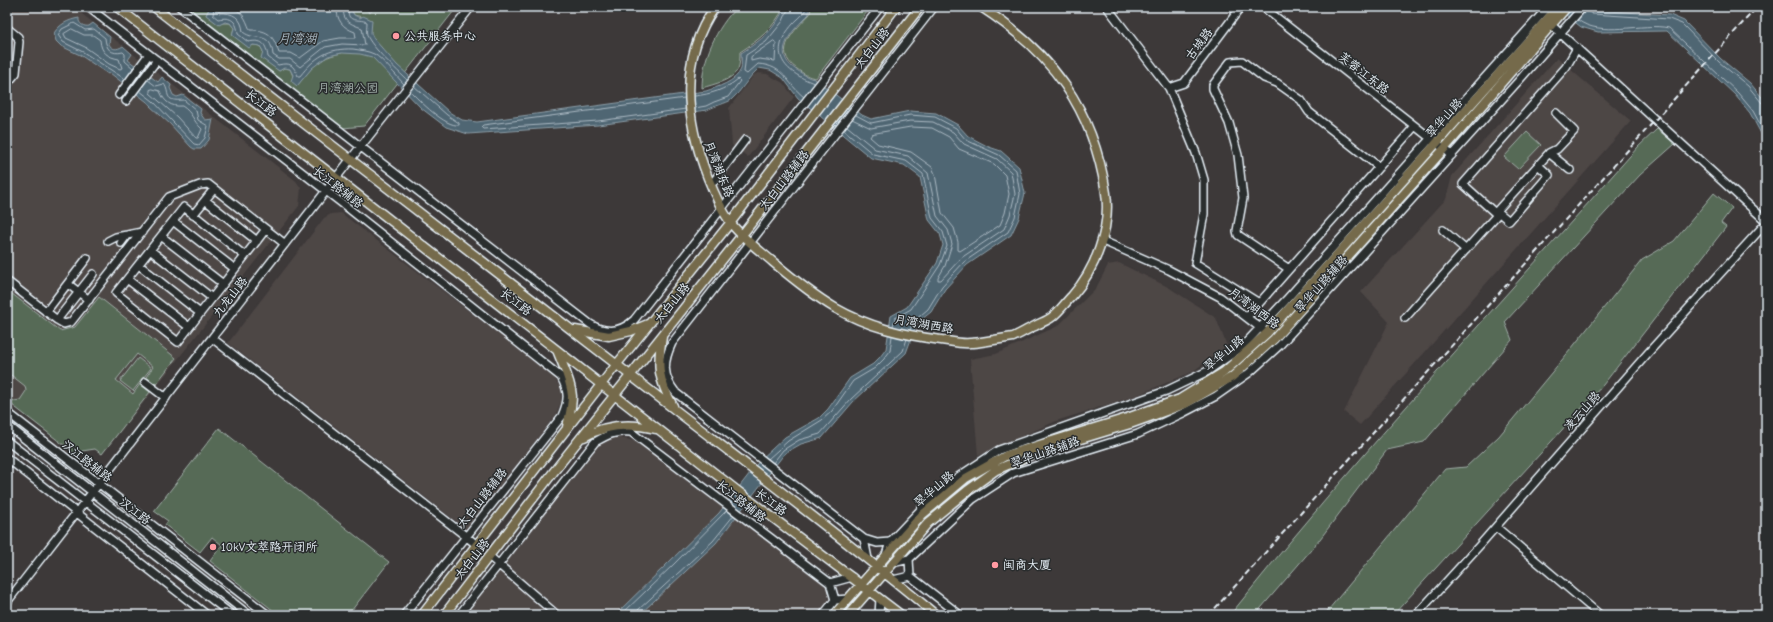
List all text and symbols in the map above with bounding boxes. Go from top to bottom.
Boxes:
street label: 太白山路 [852,25,892,71]
street label: 古城路 [1183,25,1215,63]
place label: 公共服务中心 [404,29,476,43]
water label: 月湾湖 [277,31,318,46]
marker: 公共服务中心 [391,31,401,41]
street label: 芙蓉江东路 [1336,49,1392,97]
park label: 月湾湖公园 [318,81,378,95]
street label: 长江路 [243,86,279,120]
street label: 翠华山路 [1423,95,1465,141]
street label: 月湾湖东路 [701,139,737,199]
street label: 太白山路辅路 [756,147,812,213]
street label: 长江路辅路 [310,163,366,211]
street label: 翠华山路辅路 [1292,253,1350,315]
street label: 九龙山路 [210,274,250,320]
street label: 太白山路 [651,280,693,326]
street label: 月湾湖西路 [1226,284,1282,332]
street label: 长江路 [498,285,534,319]
street label: 月湾湖西路 [893,312,955,336]
street label: 翠华山路 [1201,332,1247,374]
street label: 凌云山路 [1561,388,1603,434]
street label: 翠华山路辅路 [1009,434,1081,470]
street label: 汉江路辅路 [59,437,115,485]
street label: 太白山路辅路 [454,465,510,531]
street label: 翠华山路 [911,468,957,510]
street label: 长江路辅路 [713,477,769,525]
street label: 长江路 [752,486,790,518]
street label: 汉江路 [117,494,153,528]
street label: 太白山路 [452,536,492,582]
place label: 10kV文萃路开闭所 [221,540,318,554]
marker: 10kV文萃路开闭所 [208,542,218,552]
place label: 闽商大厦 [1003,558,1051,572]
marker: 闽商大厦 [990,560,1000,570]

